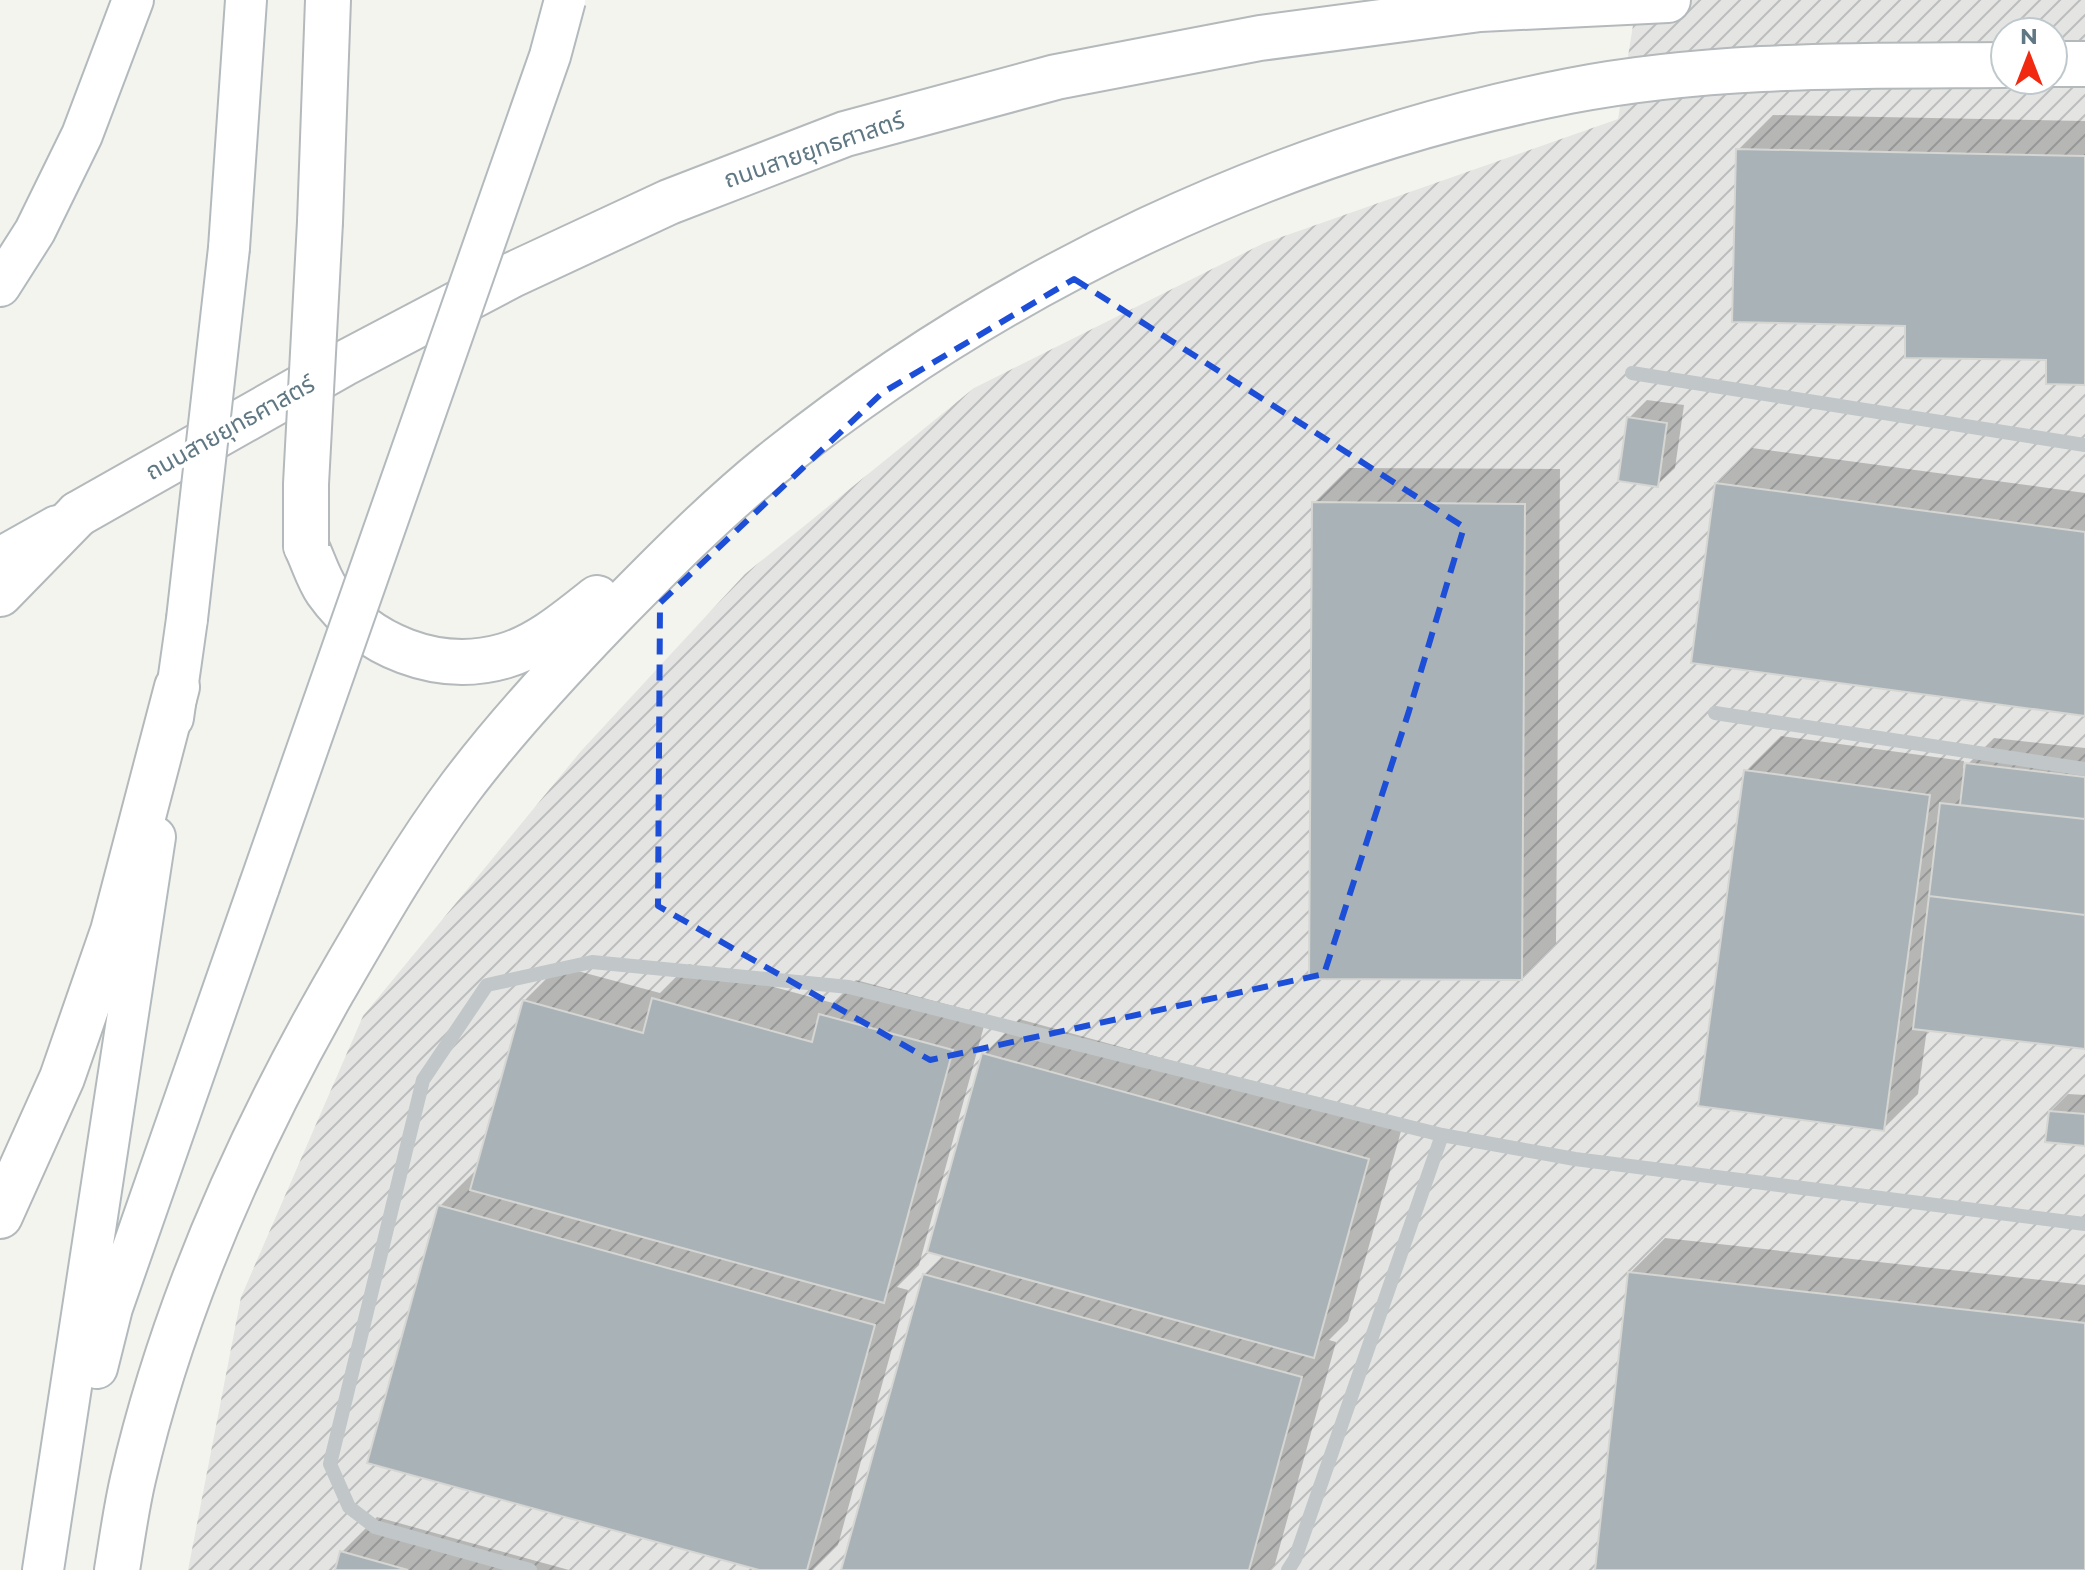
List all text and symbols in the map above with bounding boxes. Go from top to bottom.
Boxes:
north arrow [1989,16,2069,96]
text: N [2020,23,2038,50]
street label: ถนนสายยุทธศาสตร์ [720,105,909,195]
street label: ถนนสายยุทธศาสตร์ [140,368,321,487]

